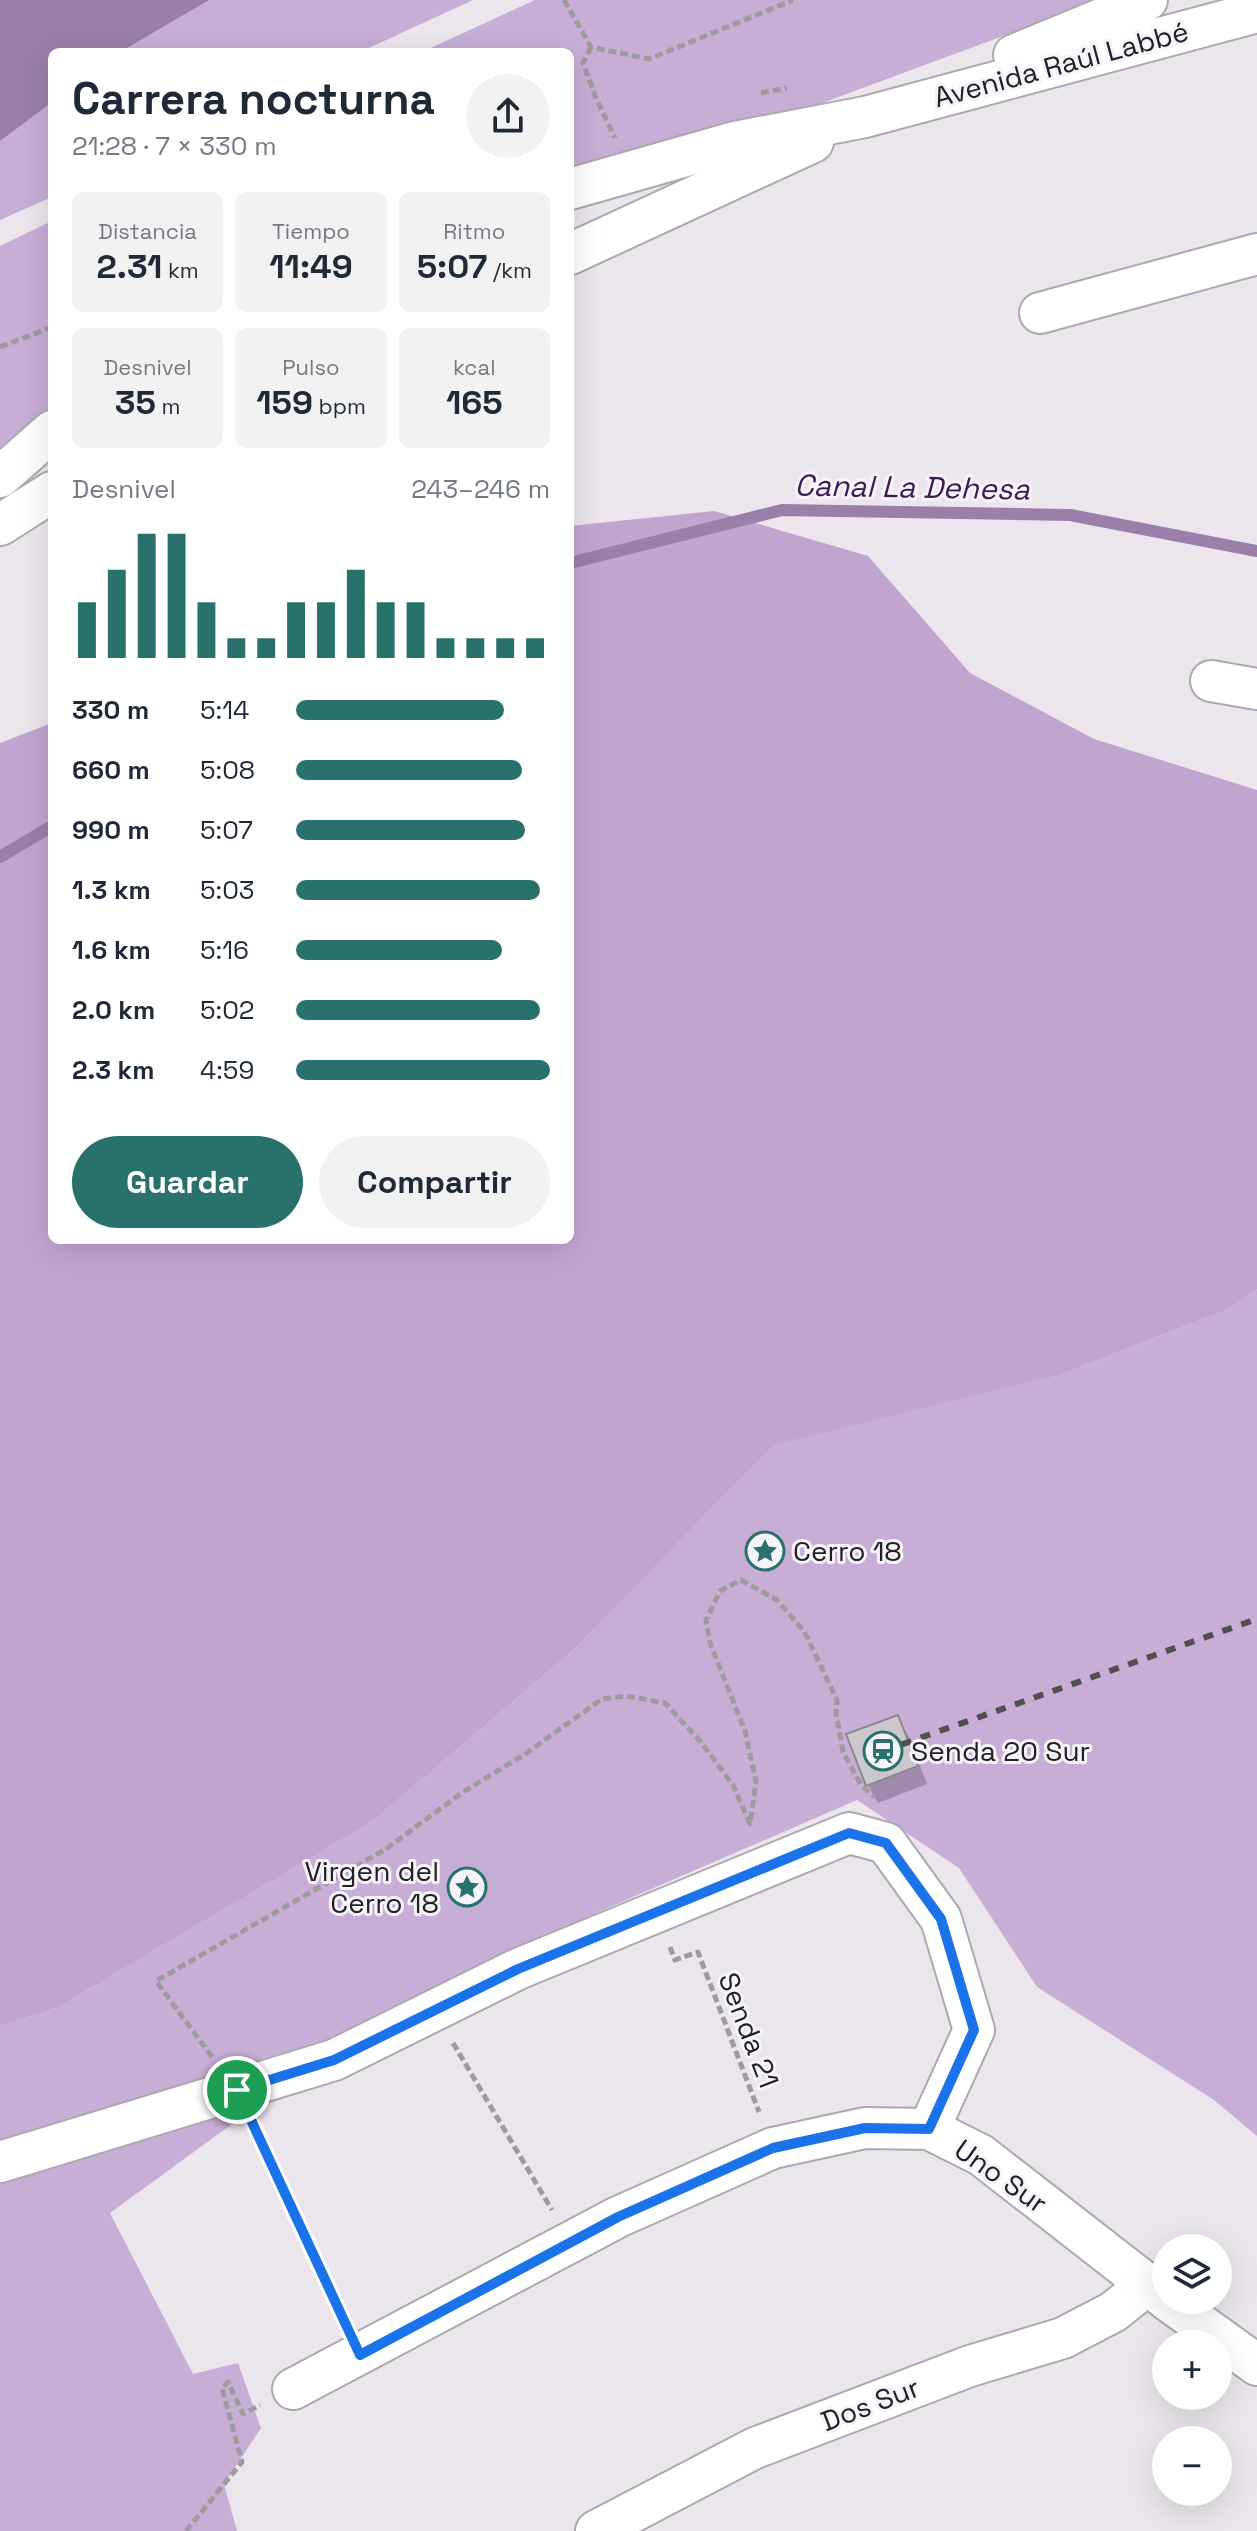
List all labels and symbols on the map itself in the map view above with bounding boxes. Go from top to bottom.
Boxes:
street label: Avenida Raúl Labbé [930,13,1192,115]
water label: Canal La Dehesa [794,465,1031,509]
place icon: Cerro 18 [744,1530,786,1572]
place label: Cerro 18 [793,1533,902,1569]
station icon: Senda 20 Sur [862,1730,904,1772]
place label: Senda 20 Sur [911,1733,1090,1769]
place label: Virgen del Cerro 18 [304,1853,439,1921]
place icon: Virgen del Cerro 18 [446,1866,488,1908]
street label: Senda 21 [711,1967,787,2093]
pin [203,2056,271,2124]
street label: Uno Sur [948,2131,1054,2221]
street label: Dos Sur [816,2369,924,2439]

